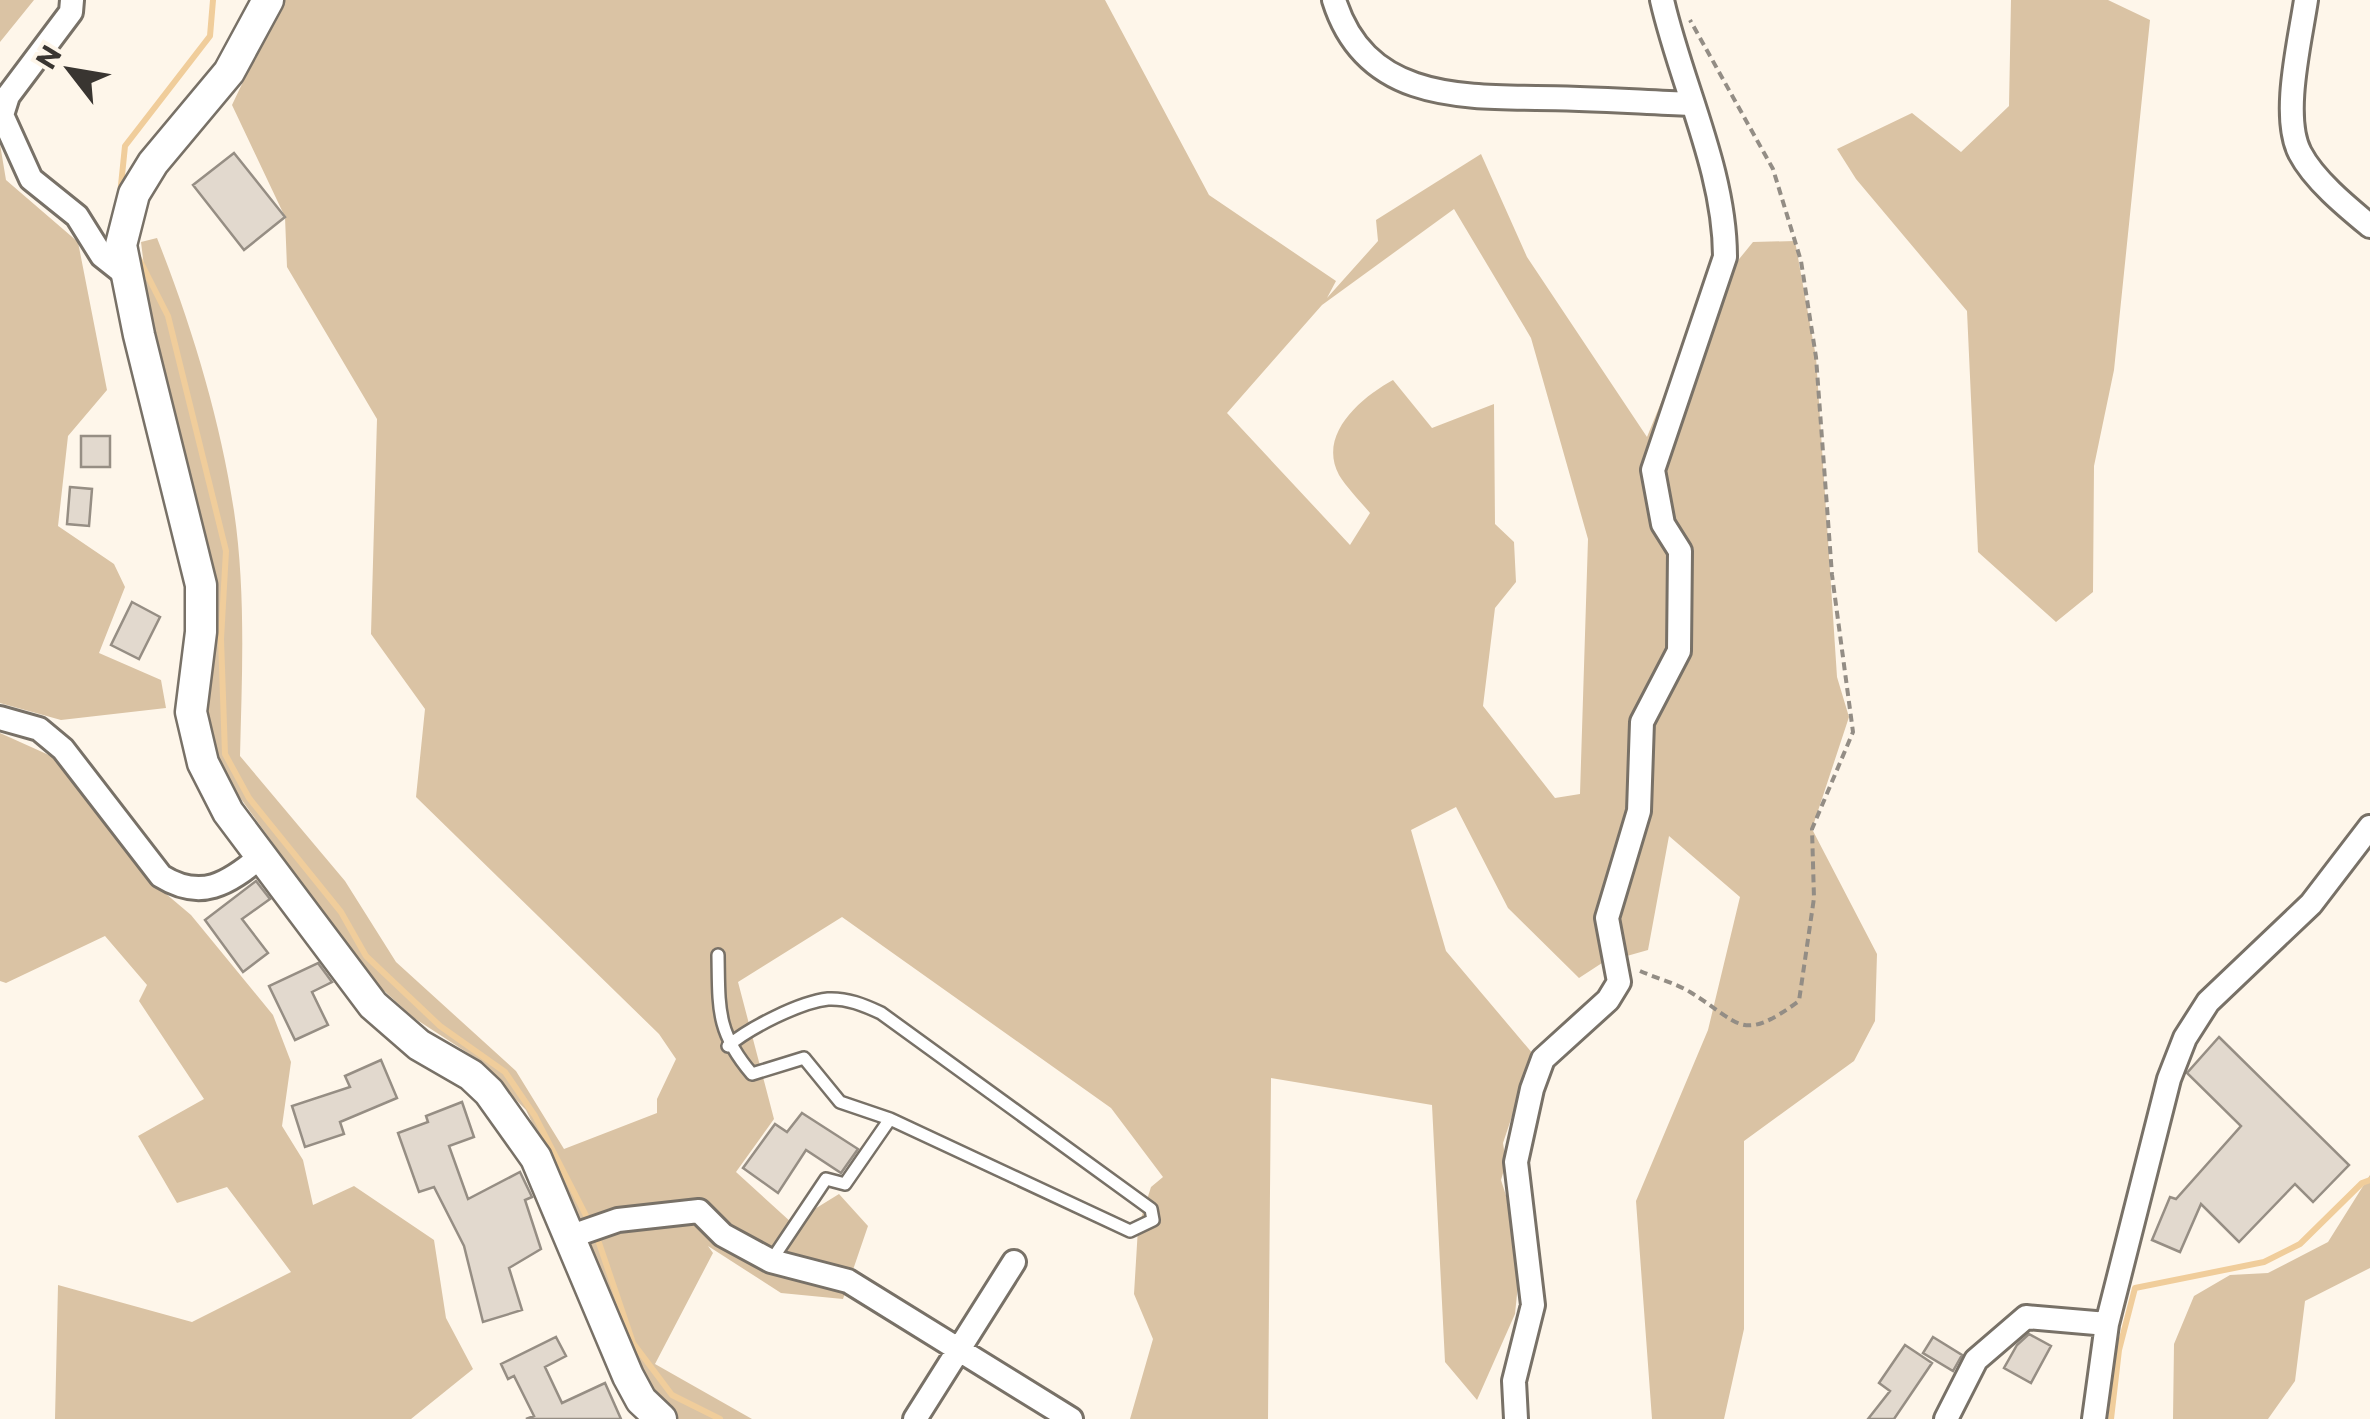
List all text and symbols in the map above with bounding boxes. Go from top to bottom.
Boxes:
north arrow [20,20,120,120]
text: N [28,39,68,74]

